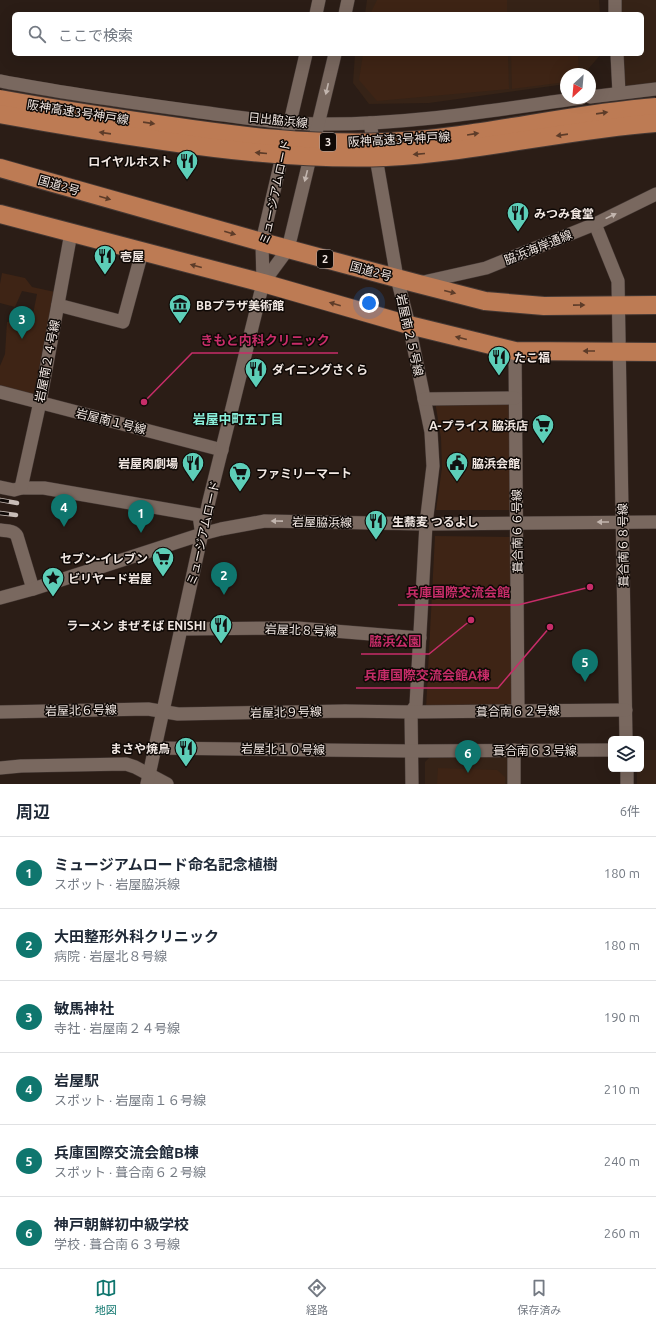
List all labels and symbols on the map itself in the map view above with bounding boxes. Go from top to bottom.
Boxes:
north arrow [560,68,596,104]
one-way arrow [323,83,329,95]
street label: 阪神高速3号神戸線 [26,98,130,126]
street label: 日出脇浜線 [247,110,309,130]
one-way arrow [596,110,608,116]
one-way arrow [143,120,155,126]
one-way arrow [99,130,111,136]
street label: 阪神高速3号神戸線 [347,130,451,148]
one-way arrow [467,131,479,137]
one-way arrow [556,132,568,138]
road number: 3 [320,133,336,151]
street label: ミュージアムロード [258,138,292,246]
restaurant icon: ロイヤルホスト [174,148,200,181]
one-way arrow [255,150,267,157]
one-way arrow [413,151,425,157]
place label: ロイヤルホスト [88,155,172,168]
one-way arrow [303,170,309,182]
street label: 国道2号 [37,173,81,197]
one-way arrow [99,195,111,201]
restaurant icon: みつみ食堂 [505,200,531,233]
place label: みつみ食堂 [534,207,594,220]
one-way arrow [605,213,616,219]
street label: 脇浜海岸通線 [502,227,574,267]
one-way arrow [224,230,236,236]
restaurant icon: 壱屋 [92,243,118,276]
place label: 壱屋 [120,250,144,263]
road number: 2 [317,250,333,268]
street label: 国道2号 [349,259,393,283]
one-way arrow [190,263,202,269]
one-way arrow [445,289,457,295]
museum icon: BBプラザ美術館 [167,292,193,325]
your location [359,293,379,313]
street label: 岩屋南２５号線 [394,293,426,377]
place label: BBプラザ美術館 [196,299,284,312]
one-way arrow [329,301,341,307]
one-way arrow [573,302,586,308]
pin: 3 [9,306,35,339]
street label: 岩屋南２４号線 [33,319,61,403]
callout: きもと内科クリニック [192,328,338,353]
text: きもと内科クリニック [200,333,330,347]
one-way arrow [454,334,467,340]
restaurant icon: たこ福 [486,344,512,377]
one-way arrow [583,348,595,355]
place label: たこ福 [514,351,550,364]
restaurant icon: ダイニングさくら [243,356,269,389]
place label: ダイニングさくら [272,363,368,376]
street label: 岩屋南１号線 [74,406,148,436]
district label: 岩屋中町五丁目 [192,412,284,426]
supermarket icon: A-プライス 脇浜店 [530,412,556,445]
place label: A-プライス 脇浜店 [429,419,528,432]
restaurant icon: 岩屋肉劇場 [180,450,206,483]
public building icon: 脇浜会館 [444,450,470,483]
place label: 岩屋肉劇場 [118,457,178,470]
place label: 脇浜会館 [472,457,520,470]
supermarket icon: ファミリーマート [227,460,253,493]
place label: ファミリーマート [256,467,352,480]
street label: ミュージアムロード [185,479,221,587]
street label: 葺合南６６号線 [510,489,524,573]
pin: 4 [51,494,77,527]
pin: 1 [128,500,154,533]
street label: 葺合南６８号線 [616,503,630,587]
restaurant icon: 生蕎麦 つるよし [363,508,389,541]
street label: 岩屋脇浜線 [292,515,352,529]
place label: 生蕎麦 つるよし [392,515,479,528]
one-way arrow [271,518,283,525]
one-way arrow [596,519,609,525]
supermarket icon: セブン-イレブン [150,545,176,578]
place label: セブン-イレブン [60,552,148,565]
pin: 2 [211,562,237,595]
place icon: ビリヤード岩屋 [40,565,66,598]
place label: ビリヤード岩屋 [68,572,152,585]
callout: 兵庫国際交流会館 [398,580,518,605]
text: 兵庫国際交流会館 [406,585,510,599]
restaurant icon: ラーメン まぜそば ENISHI [208,612,234,645]
place label: ラーメン まぜそば ENISHI [66,619,206,632]
street label: 岩屋北８号線 [265,622,337,638]
callout: 脇浜公園 [361,629,429,654]
text: 脇浜公園 [369,634,421,648]
pin: 5 [572,649,598,682]
callout: 兵庫国際交流会館A棟 [356,663,498,688]
text: 兵庫国際交流会館A棟 [364,668,490,682]
street label: 岩屋北６号線 [45,703,117,717]
street label: 葺合南６２号線 [476,704,560,718]
street label: 岩屋北９号線 [250,705,322,719]
restaurant icon: まさや焼鳥 [173,735,199,768]
pin: 6 [455,740,481,773]
place label: まさや焼鳥 [110,742,170,755]
street label: 岩屋北１０号線 [241,742,325,756]
street label: 葺合南６３号線 [493,744,577,757]

